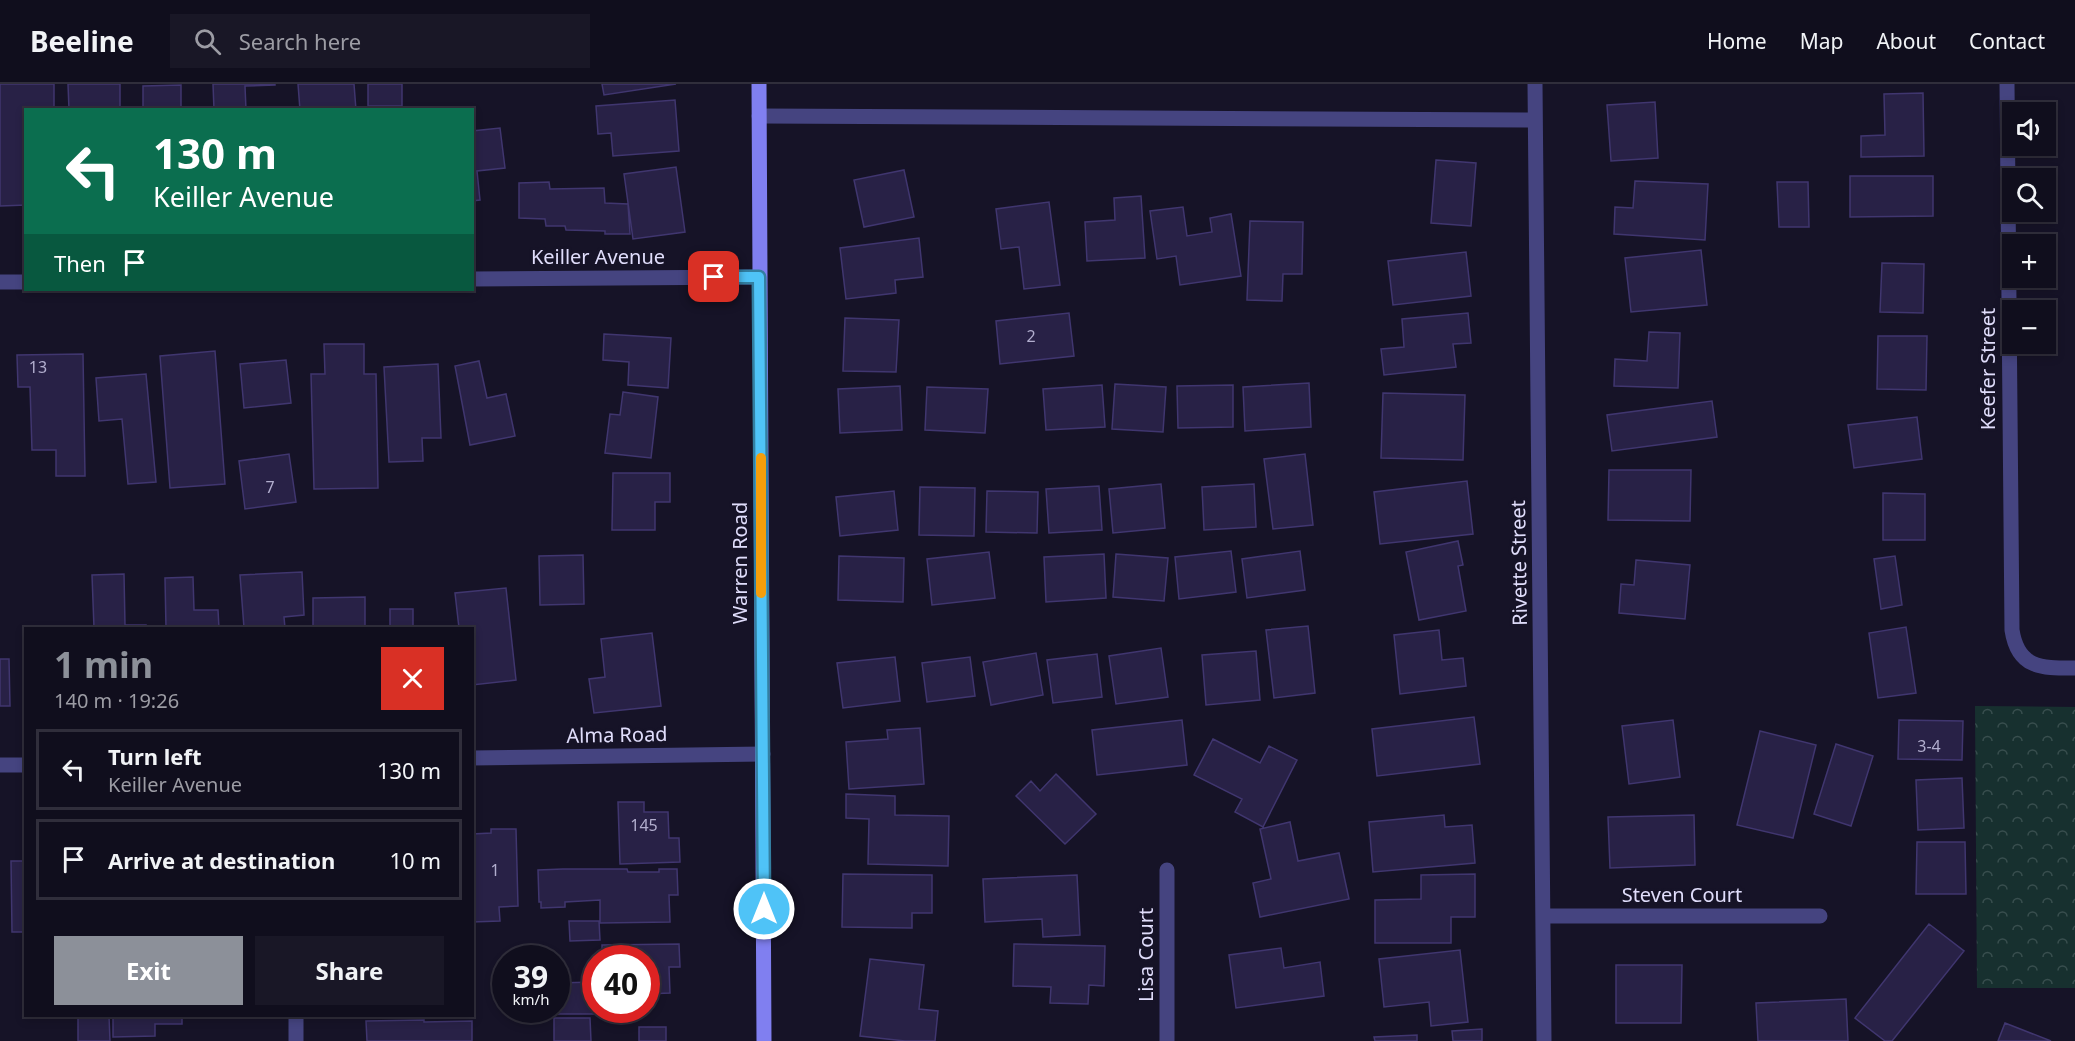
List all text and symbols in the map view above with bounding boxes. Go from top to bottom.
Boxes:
search box [170,14,590,68]
text: Beeline [30,22,134,60]
icon: search [191,25,224,58]
text: Search here [239,26,361,56]
text: Home [1707,27,1767,55]
text: Map [1800,27,1843,55]
text: About [1876,27,1936,55]
text: Contact [1969,27,2045,55]
map controls [2002,102,2056,354]
button: sound [2002,102,2056,156]
text: 130 m [153,124,277,181]
icon: left [54,132,132,210]
button: search [2002,168,2056,222]
text: Keiller Avenue [153,178,334,215]
button: + [2002,234,2056,288]
street label: Keiller Avenue [531,243,665,270]
icon: arrive [118,246,151,279]
text: Then [54,248,106,278]
pin [688,251,739,302]
icon: arrive [697,260,730,293]
button: − [2002,300,2056,354]
street label: Keefer Street [1974,308,2001,430]
house number: 2 [1026,325,1036,347]
house number: 13 [29,356,47,378]
house number: 7 [265,476,275,498]
street label: Rivette Street [1504,500,1533,626]
street label: Warren Road [726,502,753,624]
text: 1 min [54,640,153,689]
button: close [381,647,444,710]
text: 140 m · 19:26 [54,687,179,714]
street label: Alma Road [566,720,668,749]
house number: 3-4 [1917,735,1941,757]
text: Turn left [108,741,202,771]
icon: left [57,753,90,786]
text: 130 m [377,755,441,785]
text: Keiller Avenue [108,771,242,798]
house number: 145 [630,814,658,836]
icon: arrive [57,843,90,876]
text: Arrive at destination [108,845,335,875]
text: 10 m [390,845,441,875]
house number: 1 [490,859,500,881]
position arrow [732,877,796,941]
street label: Steven Court [1622,881,1742,908]
street label: Lisa Court [1132,908,1159,1002]
button: Exit [54,936,243,1005]
button: Share [255,936,444,1005]
speed limit sign: 40 [582,945,660,1023]
text: 39 [514,956,548,997]
text: km/h [513,989,549,1009]

